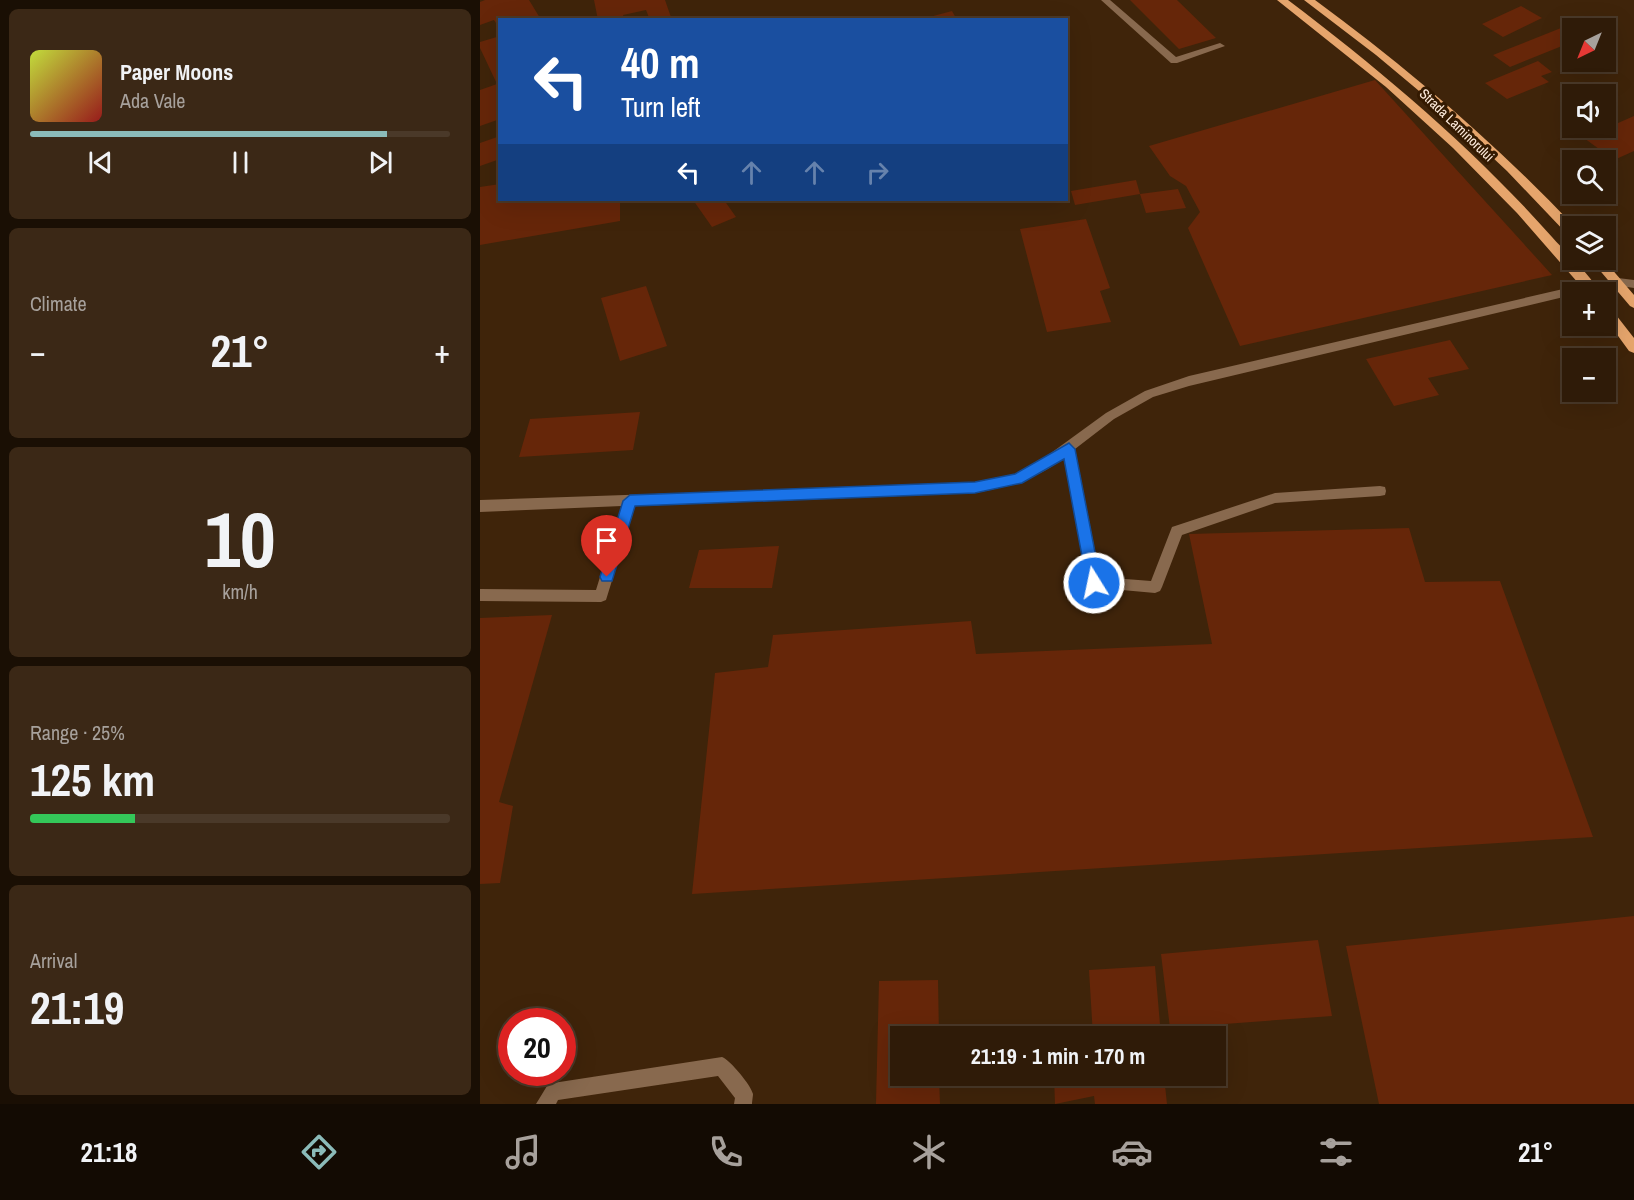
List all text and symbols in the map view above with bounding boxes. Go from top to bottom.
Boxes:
north arrow [1562,18,1616,72]
map controls [1562,18,1616,402]
text: 40 m [621,35,700,91]
icon: left [522,42,600,120]
text: Paper Moons [120,57,233,87]
button: sound [1562,84,1616,138]
street label: Strada Laminorului [1416,85,1498,165]
text: Ada Vale [120,87,185,114]
text: Turn left [621,89,700,125]
icon: previous [84,146,117,179]
icon: pause [224,146,257,179]
icon: next [364,146,397,179]
button: search [1562,150,1616,204]
icon: left [672,156,705,189]
icon: ahead [735,156,768,189]
icon: ahead [798,156,831,189]
icon: right [861,156,894,189]
button: layers [1562,216,1616,270]
button: + [1562,282,1616,336]
text: Climate [30,290,87,317]
text: 21° [210,320,270,381]
text: − [30,329,46,373]
text: + [434,329,450,373]
button: − [1562,348,1616,402]
text: 10 [204,486,276,591]
pin [581,515,632,577]
icon: arrive [590,524,623,557]
position arrow [1062,551,1126,615]
text: km/h [222,578,258,605]
text: Range · 25% [30,719,125,746]
text: 125 km [30,749,155,810]
text: Arrival [30,947,77,974]
text: 21:19 [30,977,124,1038]
speed limit sign: 20 [498,1008,576,1086]
text: 21:19 · 1 min · 170 m [971,1041,1145,1071]
icon: directions [298,1131,340,1173]
icon: music [502,1131,544,1173]
icon: phone [705,1131,747,1173]
icon: climate [908,1131,950,1173]
icon: car [1111,1131,1153,1173]
icon: filters [1315,1131,1357,1173]
text: 21:18 [81,1134,137,1170]
text: 21° [1518,1134,1553,1170]

